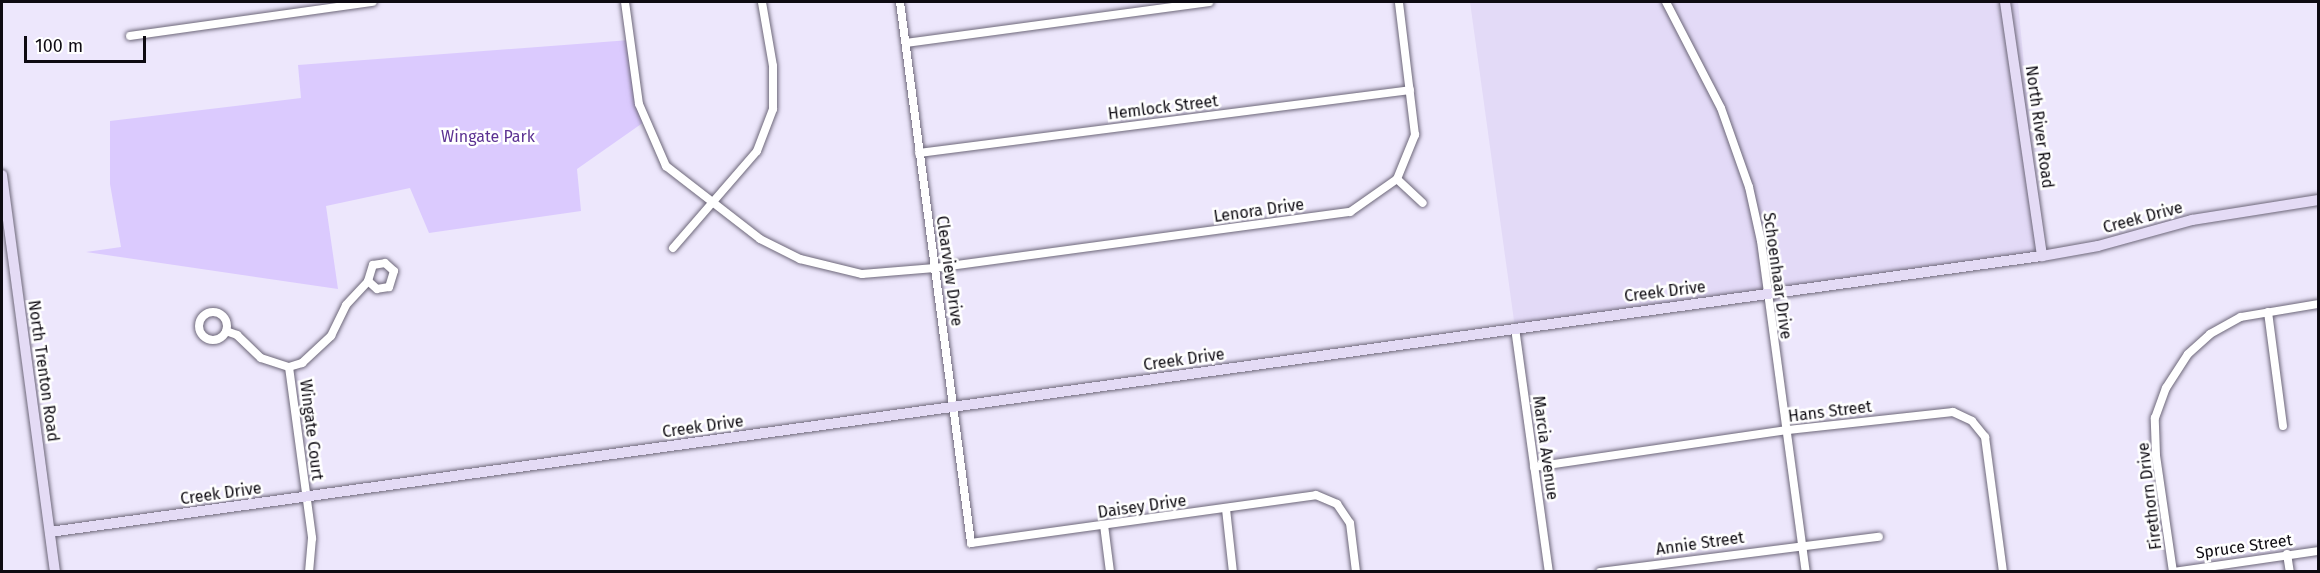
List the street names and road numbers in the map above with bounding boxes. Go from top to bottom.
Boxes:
street label: North River Road [2021,64,2057,190]
street label: Hemlock Street [1107,92,1219,124]
street label: Lenora Drive [1213,195,1305,227]
street label: Creek Drive [2101,198,2185,238]
street label: Schoenhaar Drive [1759,211,1795,341]
street label: Clearview Drive [932,215,966,327]
street label: Creek Drive [1623,277,1707,307]
street label: North Trenton Road [24,299,62,443]
street label: Creek Drive [1142,345,1226,375]
street label: Wingate Court [295,378,327,482]
street label: Marcia Avenue [1528,395,1562,501]
street label: Hans Street [1787,397,1873,427]
street label: Creek Drive [661,412,745,442]
street label: Firethorn Drive [2134,441,2166,551]
street label: Creek Drive [179,479,263,509]
street label: Daisey Drive [1097,491,1187,523]
street label: Annie Street [1655,528,1745,560]
street label: Spruce Street [2194,531,2294,563]

